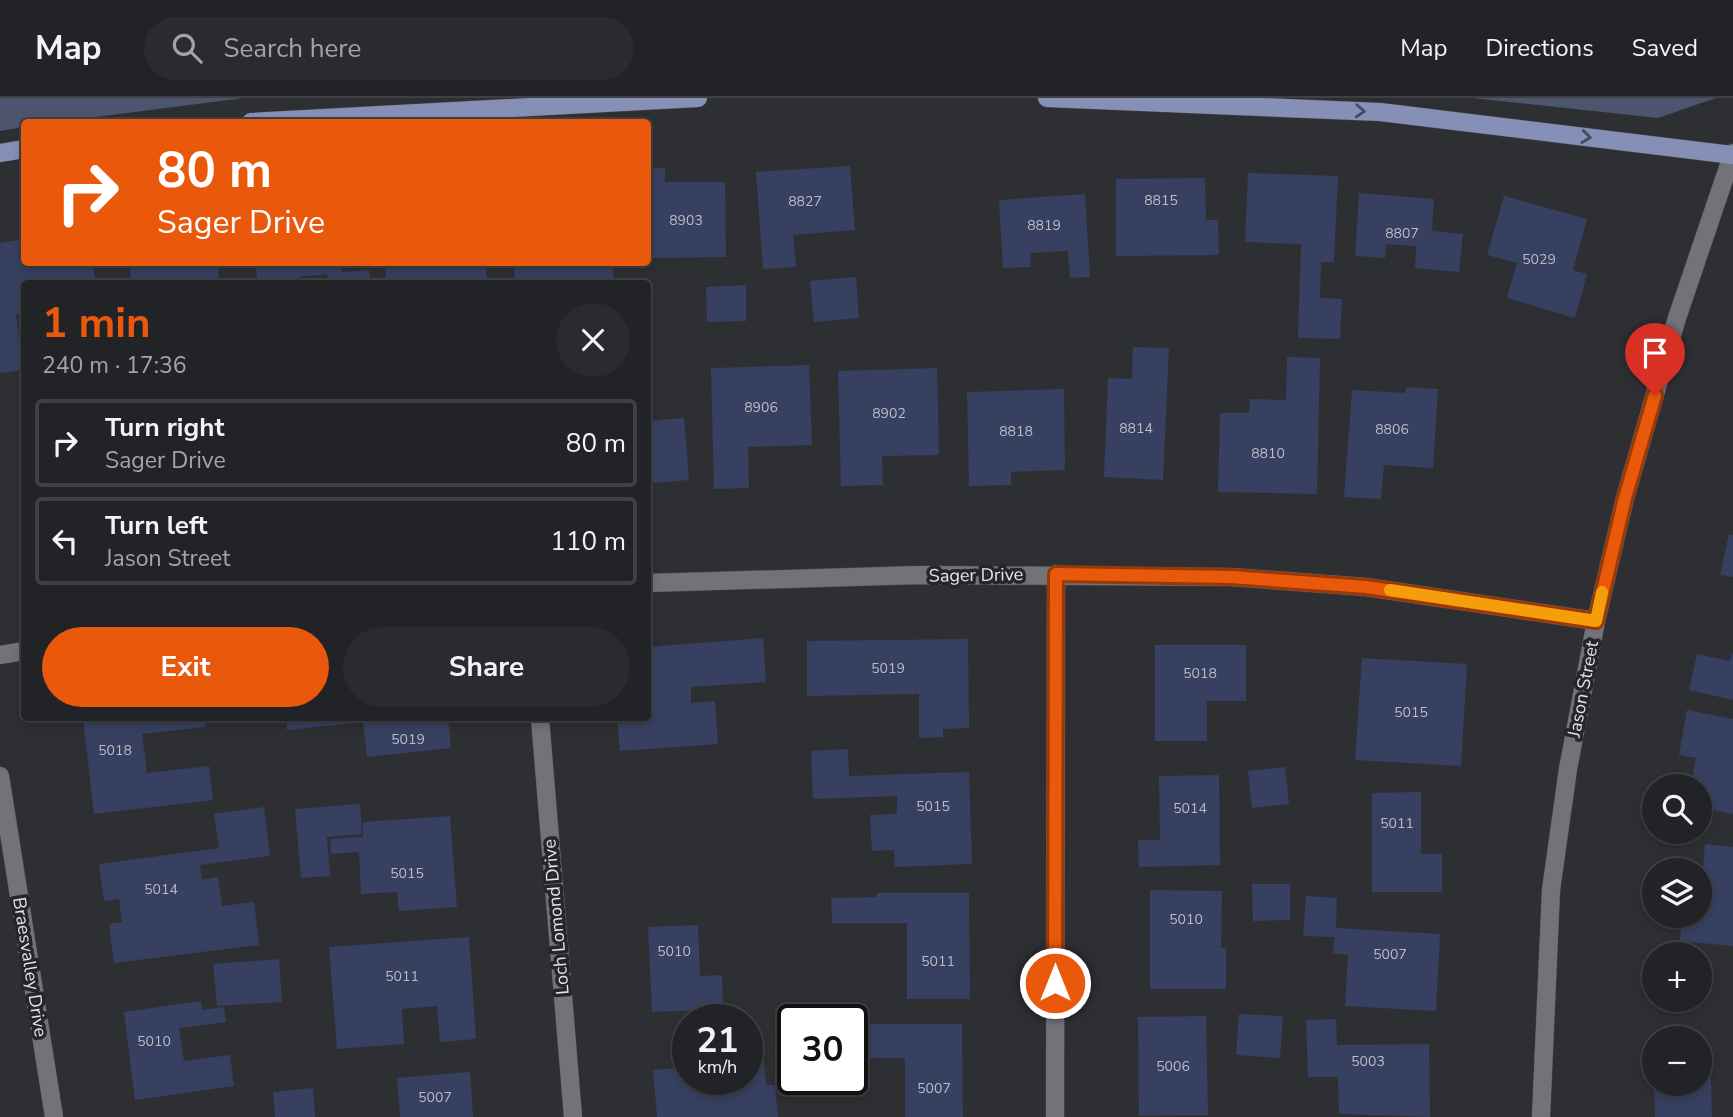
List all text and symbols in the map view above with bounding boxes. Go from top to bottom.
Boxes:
search box [144,17,634,80]
text: Map [35,26,102,71]
icon: search [168,29,206,67]
text: Search here [224,31,361,66]
text: Map [1400,32,1447,64]
text: Directions [1485,32,1594,64]
text: Saved [1632,32,1698,64]
one-way arrow [1355,104,1366,119]
one-way arrow [1581,129,1592,144]
text: 80 m [157,137,272,204]
icon: right [42,147,133,238]
house number: 8815 [1144,191,1178,210]
house number: 8827 [788,192,822,211]
text: Sager Drive [157,201,325,244]
house number: 8903 [669,211,703,230]
house number: 8819 [1027,216,1061,235]
house number: 8807 [1385,224,1419,243]
house number: 5029 [1522,250,1556,269]
text: 1 min [42,295,151,352]
button: close [556,303,630,377]
pin [1625,323,1685,395]
icon: arrive [1636,334,1674,372]
text: 240 m · 17:36 [42,350,187,381]
house number: 8906 [744,398,778,417]
house number: 8902 [872,404,906,423]
text: Turn right [105,410,224,445]
house number: 8814 [1119,419,1153,438]
house number: 8806 [1375,420,1409,439]
house number: 8818 [999,422,1033,441]
icon: right [46,424,84,462]
text: 80 m [566,426,626,461]
house number: 8810 [1251,444,1285,463]
text: Sager Drive [105,445,226,476]
text: Turn left [105,508,208,543]
icon: left [46,522,84,560]
text: 110 m [550,524,626,559]
text: Jason Street [105,543,230,574]
street label: Sager Drive [929,562,1023,588]
button: Exit [42,627,329,707]
button: Share [343,627,630,707]
street label: Jason Street [1562,638,1604,740]
house number: 5019 [871,659,905,678]
house number: 5018 [1183,664,1217,683]
house number: 5015 [1394,703,1428,722]
house number: 5019 [391,730,425,749]
house number: 5018 [98,741,132,760]
map controls [1642,774,1712,1096]
button: search [1642,774,1712,844]
house number: 5015 [916,797,950,816]
house number: 5014 [1173,799,1207,818]
house number: 5011 [1380,814,1414,833]
street label: Loch Lomond Drive [537,838,575,996]
button: layers [1642,858,1712,928]
house number: 5015 [390,864,424,883]
house number: 5014 [144,880,178,899]
street label: Braesvalley Drive [7,895,53,1039]
house number: 5010 [1169,910,1203,929]
house number: 5010 [657,942,691,961]
button: + [1642,942,1712,1012]
house number: 5007 [1373,945,1407,964]
position arrow [1018,946,1092,1020]
house number: 5011 [921,952,955,971]
house number: 5011 [385,967,419,986]
speed limit sign: 30 [777,1004,868,1095]
text: 21 [696,1017,739,1064]
button: − [1642,1026,1712,1096]
house number: 5010 [137,1032,171,1051]
house number: 5003 [1351,1052,1385,1071]
text: km/h [698,1055,737,1079]
house number: 5006 [1156,1057,1190,1076]
house number: 5007 [917,1079,951,1098]
house number: 5007 [418,1088,452,1107]

